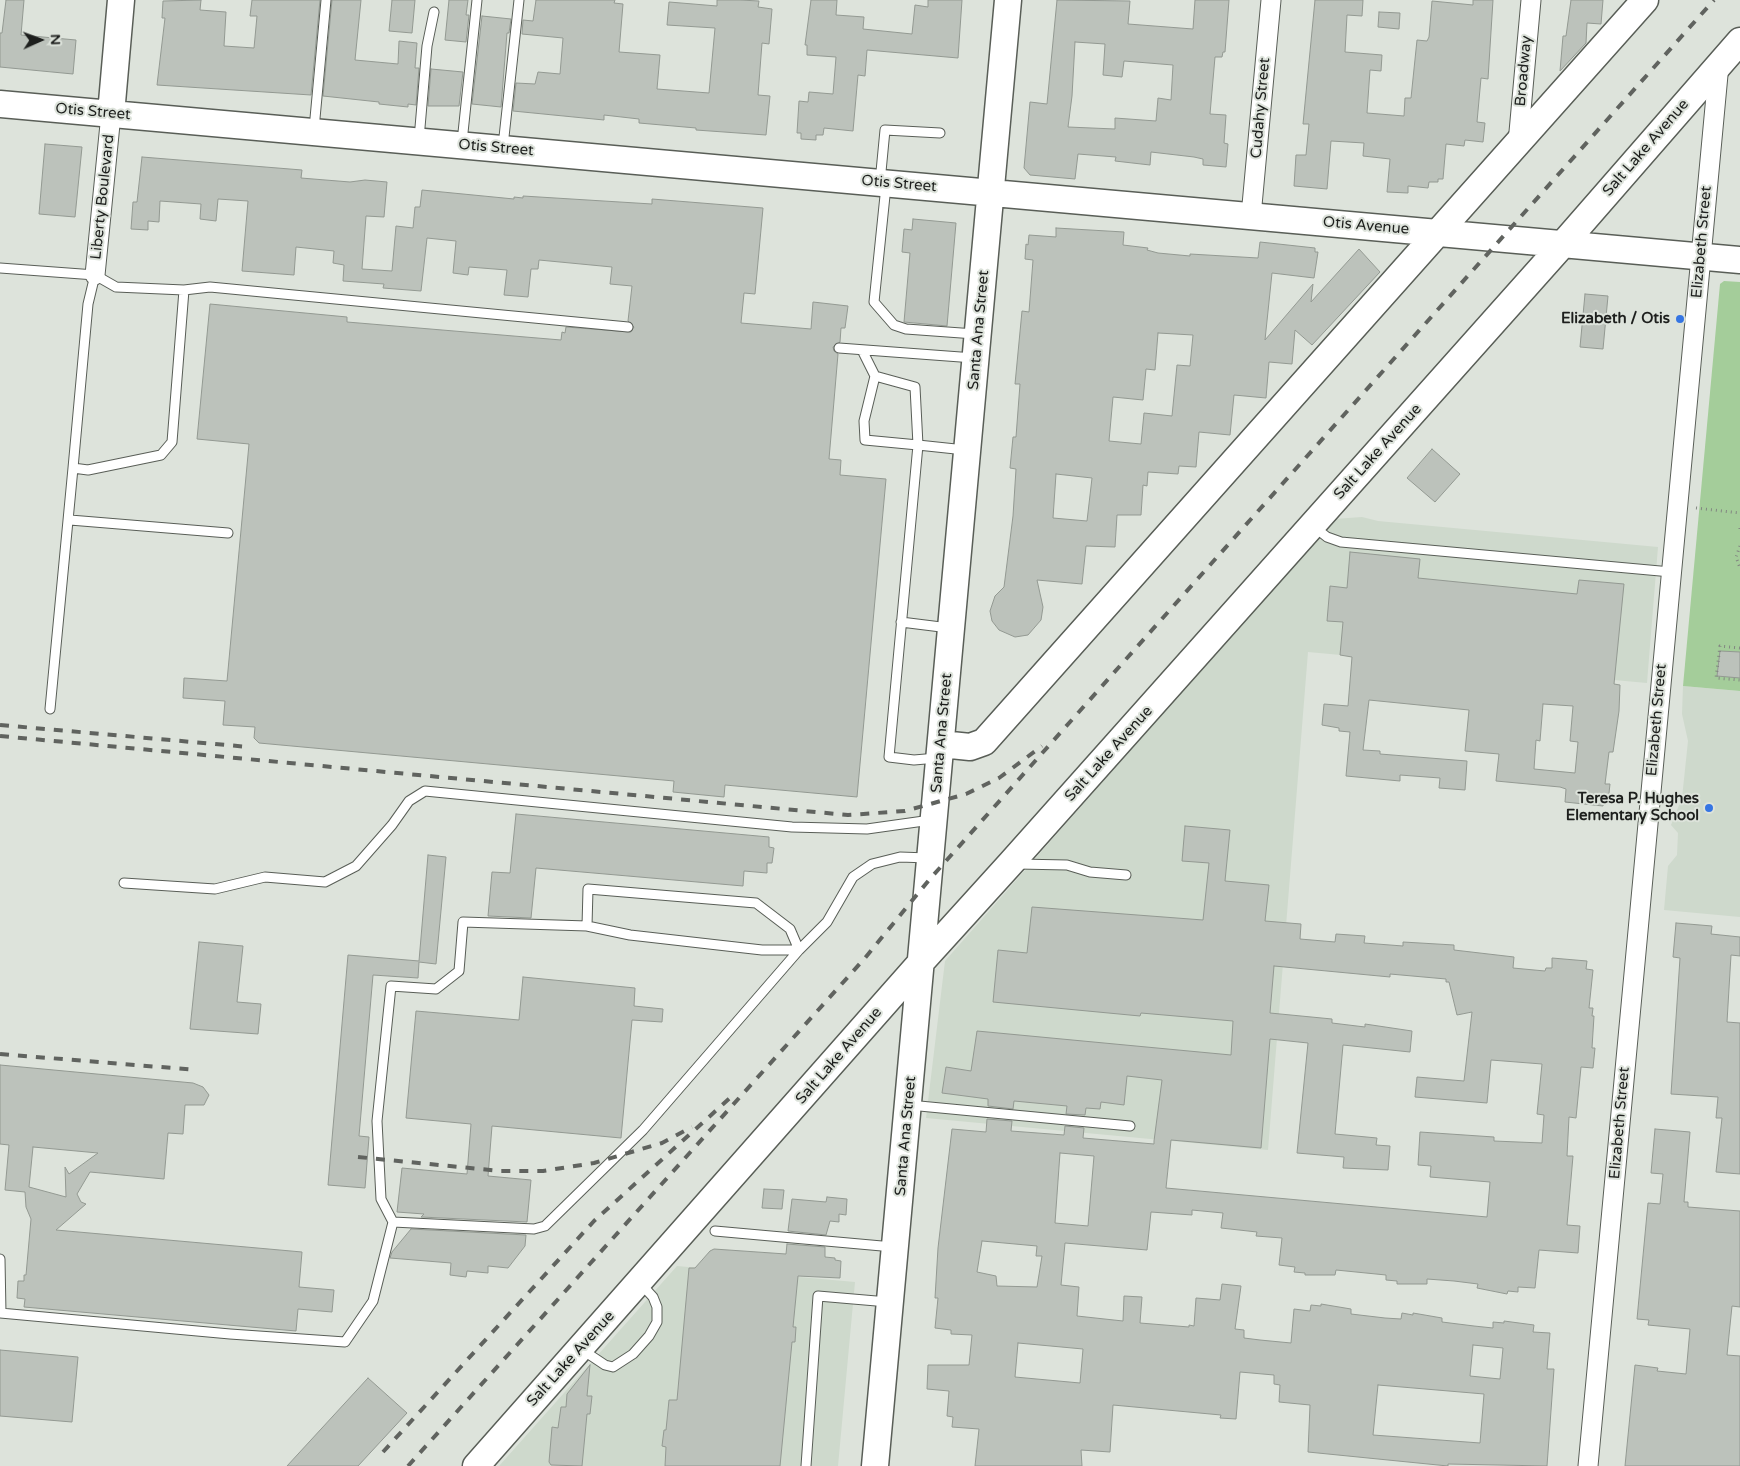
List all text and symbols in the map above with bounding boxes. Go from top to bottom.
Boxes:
north arrow [15,15,65,65]
text: N [47,34,64,45]
street label: Broadway [1512,35,1536,107]
street label: Cudahy Street [1248,57,1274,159]
street label: Salt Lake Avenue [1599,96,1693,200]
street label: Otis Street [55,100,131,124]
street label: Liberty Boulevard [87,134,119,260]
street label: Otis Street [458,136,534,160]
street label: Otis Street [861,172,937,196]
street label: Elizabeth Street [1688,185,1716,299]
street label: Otis Avenue [1322,213,1410,239]
street label: Santa Ana Street [965,269,993,391]
place label: Elizabeth / Otis [1561,310,1670,328]
marker: Elizabeth / Otis [1674,313,1686,325]
street label: Salt Lake Avenue [1330,401,1426,503]
street label: Elizabeth Street [1643,663,1671,777]
street label: Santa Ana Street [928,672,956,794]
street label: Salt Lake Avenue [1061,703,1157,805]
place label: Teresa P. Hughes Elementary School [1566,790,1699,825]
marker: Teresa P. Hughes Elementary School [1703,802,1715,814]
street label: Salt Lake Avenue [792,1004,886,1108]
street label: Elizabeth Street [1606,1066,1634,1180]
street label: Santa Ana Street [892,1075,920,1197]
street label: Salt Lake Avenue [523,1308,619,1410]

